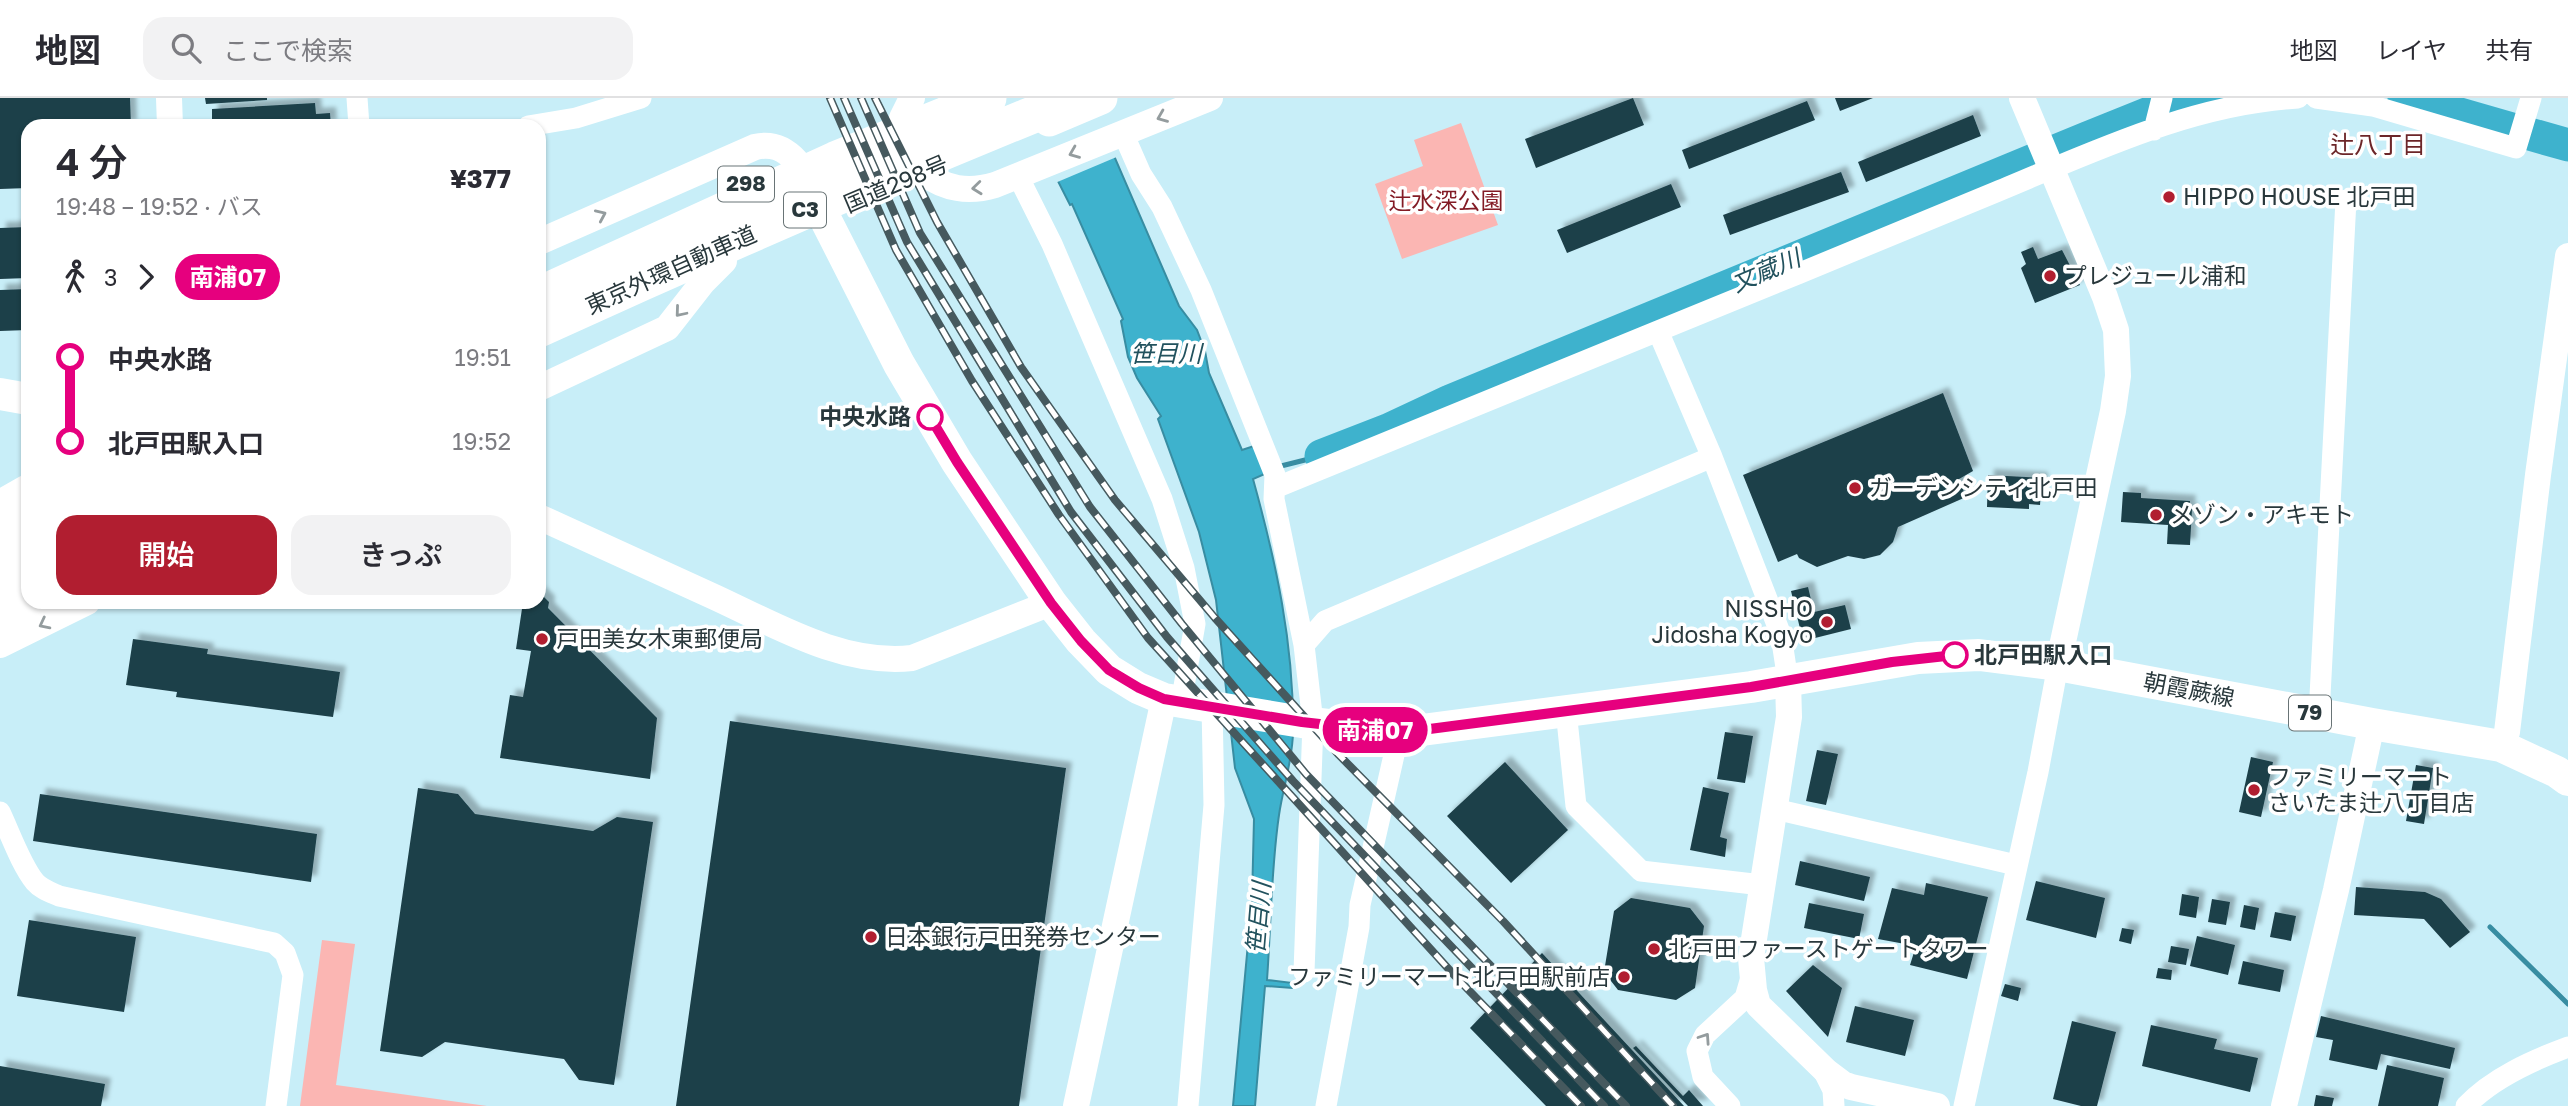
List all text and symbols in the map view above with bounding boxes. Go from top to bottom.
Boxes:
search box [143,17,633,80]
icon: search [167,29,205,67]
text: 地図 [35,30,101,69]
text: ここで検索 [223,35,353,66]
text: 地図 [2290,35,2338,64]
text: レイヤ [2376,35,2447,64]
text: 共有 [2485,35,2533,64]
one-way arrow [1157,109,1169,123]
district label: 辻八丁目 [2330,129,2426,158]
text: 4 分 [56,139,127,184]
one-way arrow [1068,145,1081,159]
street label: 国道298号 [839,149,952,218]
text: ¥377 [450,163,511,194]
road number: 298 [718,166,774,202]
one-way arrow [972,180,983,195]
place label: HIPPO HOUSE 北戸田 [2183,182,2415,210]
park label: 辻水深公園 [1389,186,1504,214]
marker: HIPPO HOUSE 北戸田 [2161,189,2177,205]
text: 19:48 – 19:52 · バス [56,192,263,220]
road number: C3 [784,192,826,228]
one-way arrow [594,209,607,223]
street label: 東京外環自動車道 [581,219,760,319]
water label: 文蔵川 [1727,241,1807,297]
icon: walk [56,258,94,296]
icon: forward [127,258,165,296]
place label: プレジュール浦和 [2064,261,2246,289]
text: 南浦07 [189,262,266,291]
text: 3 [104,263,117,291]
marker: プレジュール浦和 [2042,268,2058,284]
one-way arrow [676,304,688,317]
water label: 笹目川 [1130,338,1205,367]
text: 19:51 [455,343,511,371]
text: 中央水路 [108,344,212,375]
place label: 中央水路 [819,402,911,430]
marker: 中央水路 [917,404,943,430]
text: 19:52 [452,427,511,455]
text: 北戸田駅入口 [108,428,264,459]
place label: ガーデンシティ北戸田 [1869,473,2098,501]
marker: ガーデンシティ北戸田 [1847,480,1863,496]
place label: メゾン・アキモト [2170,500,2354,528]
marker: メゾン・アキモト [2148,507,2164,523]
button: 開始 [56,515,277,595]
button: きっぷ [291,515,511,595]
place label: NISSHO Jidosha Kogyo [1651,594,1813,648]
marker: NISSHO Jidosha Kogyo [1819,614,1835,630]
one-way arrow [39,615,51,629]
place label: 戸田美女木東郵便局 [556,624,763,652]
marker: 戸田美女木東郵便局 [534,631,550,647]
place label: 北戸田駅入口 [1974,640,2112,668]
marker: 北戸田駅入口 [1942,642,1968,668]
street label: 朝霞蕨線 [2141,666,2237,712]
road number: 79 [2289,696,2331,730]
line badge: 南浦07 [1326,707,1424,753]
text: 南浦07 [1337,715,1413,744]
place label: ファミリーマート さいたま辻八丁目店 [2268,762,2474,816]
marker: ファミリーマート さいたま辻八丁目店 [2246,782,2262,798]
water label: 笹目川 [1240,878,1275,955]
place label: 日本銀行戸田発券センター [885,922,1161,950]
marker: 日本銀行戸田発券センター [863,929,879,945]
place label: 北戸田ファーストゲートタワー [1668,934,1989,962]
marker: 北戸田ファーストゲートタワー [1646,941,1662,957]
place label: ファミリーマート北戸田駅前店 [1288,962,1610,990]
marker: ファミリーマート北戸田駅前店 [1616,969,1632,985]
one-way arrow [1697,1033,1709,1046]

